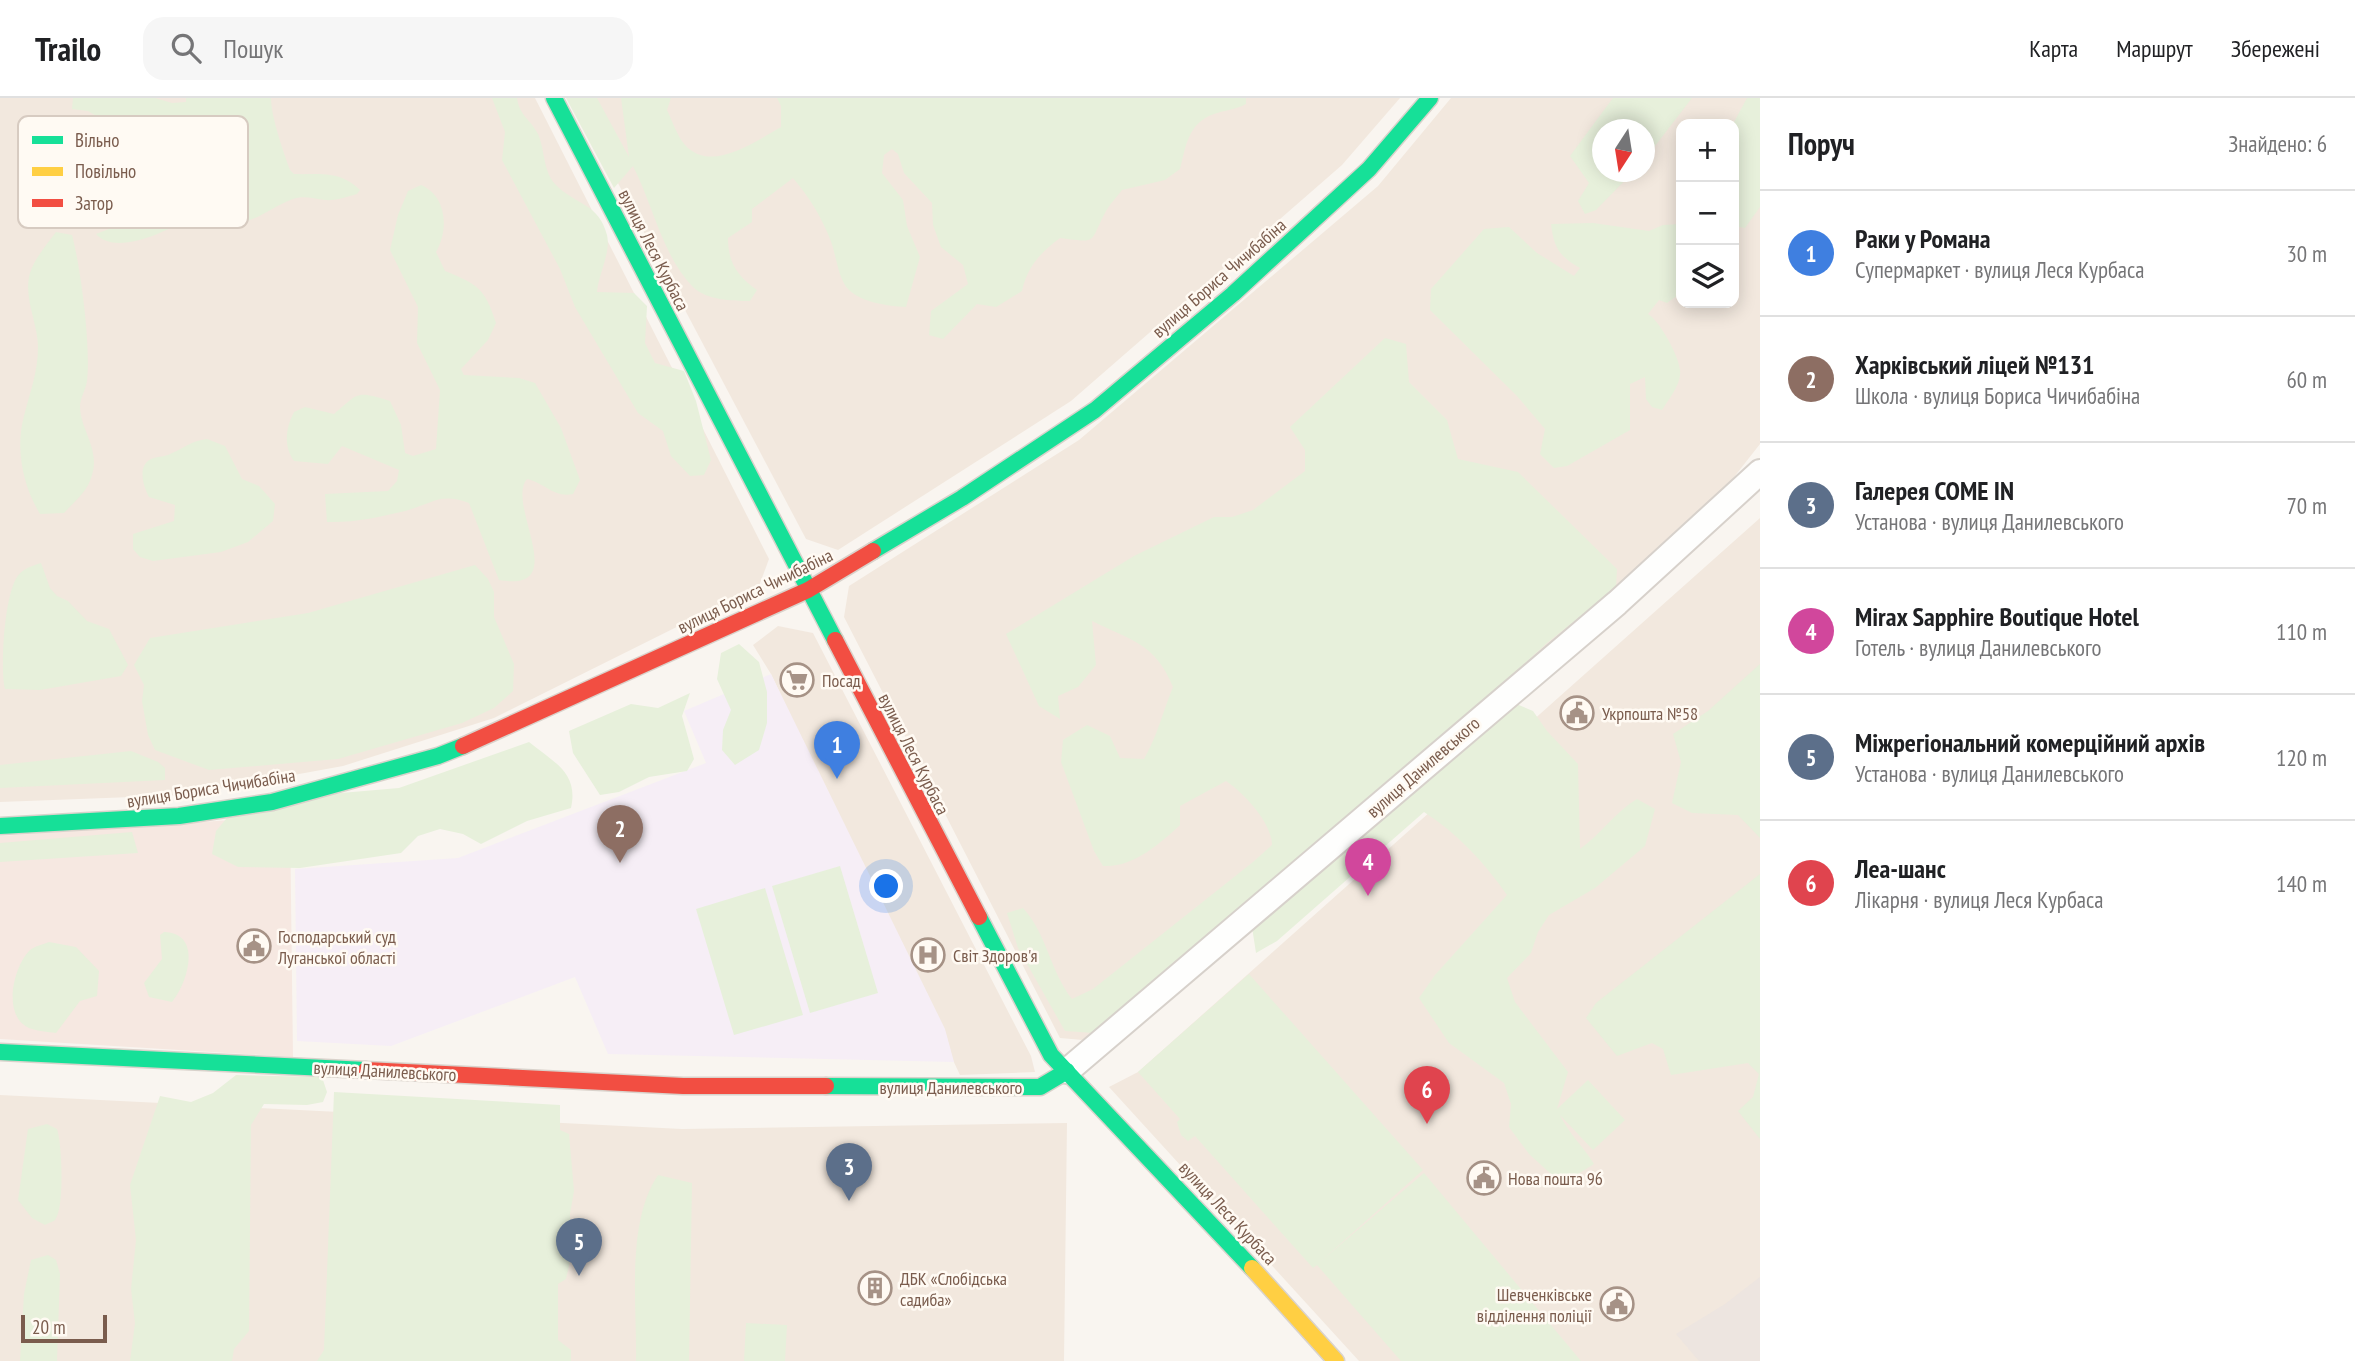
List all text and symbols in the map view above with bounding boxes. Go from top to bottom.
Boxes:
search box [143,17,633,80]
text: Trailo [35,27,101,70]
icon: search [167,29,205,67]
text: Пошук [223,32,283,65]
text: Карта [2029,33,2078,64]
text: Маршрут [2116,33,2193,64]
text: Збережені [2231,33,2320,64]
legend [18,116,248,228]
north arrow [1592,119,1655,182]
map controls [1676,119,1739,308]
button: + [1676,119,1739,182]
text: Поруч [1788,124,1855,163]
text: Вільно [75,128,119,152]
text: Знайдено: 6 [2228,129,2327,158]
text: Повільно [75,159,136,183]
button: − [1676,182,1739,245]
street label: вулиця Леся Курбаса [614,185,694,315]
text: Затор [75,191,113,215]
street label: вулиця Бориса Чичибабіна [1147,214,1291,342]
text: Раки у Романа [1855,222,1991,255]
text: 1 [1806,239,1817,268]
text: 30 m [2286,239,2327,268]
button: layers [1676,245,1739,308]
text: Супермаркет · вулиця Леся Курбаса [1855,255,2144,284]
text: Харківський ліцей №131 [1855,348,2095,381]
text: 2 [1806,365,1817,394]
text: 60 m [2286,365,2327,394]
text: Школа · вулиця Бориса Чичибабіна [1855,381,2140,410]
text: Галерея COME IN [1855,474,2014,507]
text: 3 [1806,491,1817,520]
text: 70 m [2286,491,2327,520]
text: Установа · вулиця Данилевського [1855,507,2124,536]
street label: вулиця Бориса Чичибабіна [674,543,836,639]
text: Mirax Sapphire Boutique Hotel [1855,600,2139,633]
text: 4 [1806,617,1817,646]
text: 110 m [2276,617,2327,646]
text: Готель · вулиця Данилевського [1855,633,2102,662]
supermarket icon: Посад [778,661,816,699]
place label: Посад [822,669,861,692]
street label: вулиця Леся Курбаса [874,689,954,819]
public building icon: Укрпошта №58 [1558,694,1596,732]
place label: Укрпошта №58 [1602,702,1698,725]
street label: вулиця Данилевського [1362,711,1485,823]
pin: 1 [814,721,860,779]
text: Міжрегіональний комерційний архів [1855,726,2205,759]
text: 5 [1806,743,1817,772]
text: 120 m [2276,743,2327,772]
text: Установа · вулиця Данилевського [1855,759,2124,788]
street label: вулиця Бориса Чичибабіна [125,763,297,813]
pin: 2 [597,805,643,863]
pin: 4 [1345,838,1391,896]
text: Леа-шанс [1855,852,1946,885]
your location [869,869,903,903]
text: 6 [1806,869,1817,898]
text: 140 m [2276,869,2327,898]
text: Лікарня · вулиця Леся Курбаса [1855,885,2103,914]
place label: Господарський суд Луганської області [277,925,396,969]
public building icon: Господарський суд Луганської області [235,927,273,965]
hospital icon: Світ Здоров'я [909,936,947,974]
place label: Світ Здоров'я [953,944,1038,967]
street label: вулиця Данилевського [313,1056,457,1086]
pin: 6 [1404,1066,1450,1124]
street label: вулиця Данилевського [880,1076,1023,1099]
pin: 3 [826,1143,872,1201]
street label: вулиця Леся Курбаса [1174,1156,1282,1270]
public building icon: Нова пошта 96 [1465,1159,1503,1197]
place label: Нова пошта 96 [1508,1167,1603,1190]
pin: 5 [556,1218,602,1276]
place label: ДБК «Слобідська садиба» [900,1267,1007,1311]
building icon: ДБК «Слобідська садиба» [856,1269,894,1307]
place label: Шевченківське відділення поліції [1477,1283,1592,1327]
public building icon: Шевченківське відділення поліції [1598,1285,1636,1323]
scale bar [21,1312,107,1344]
text: 20 m [32,1315,66,1339]

